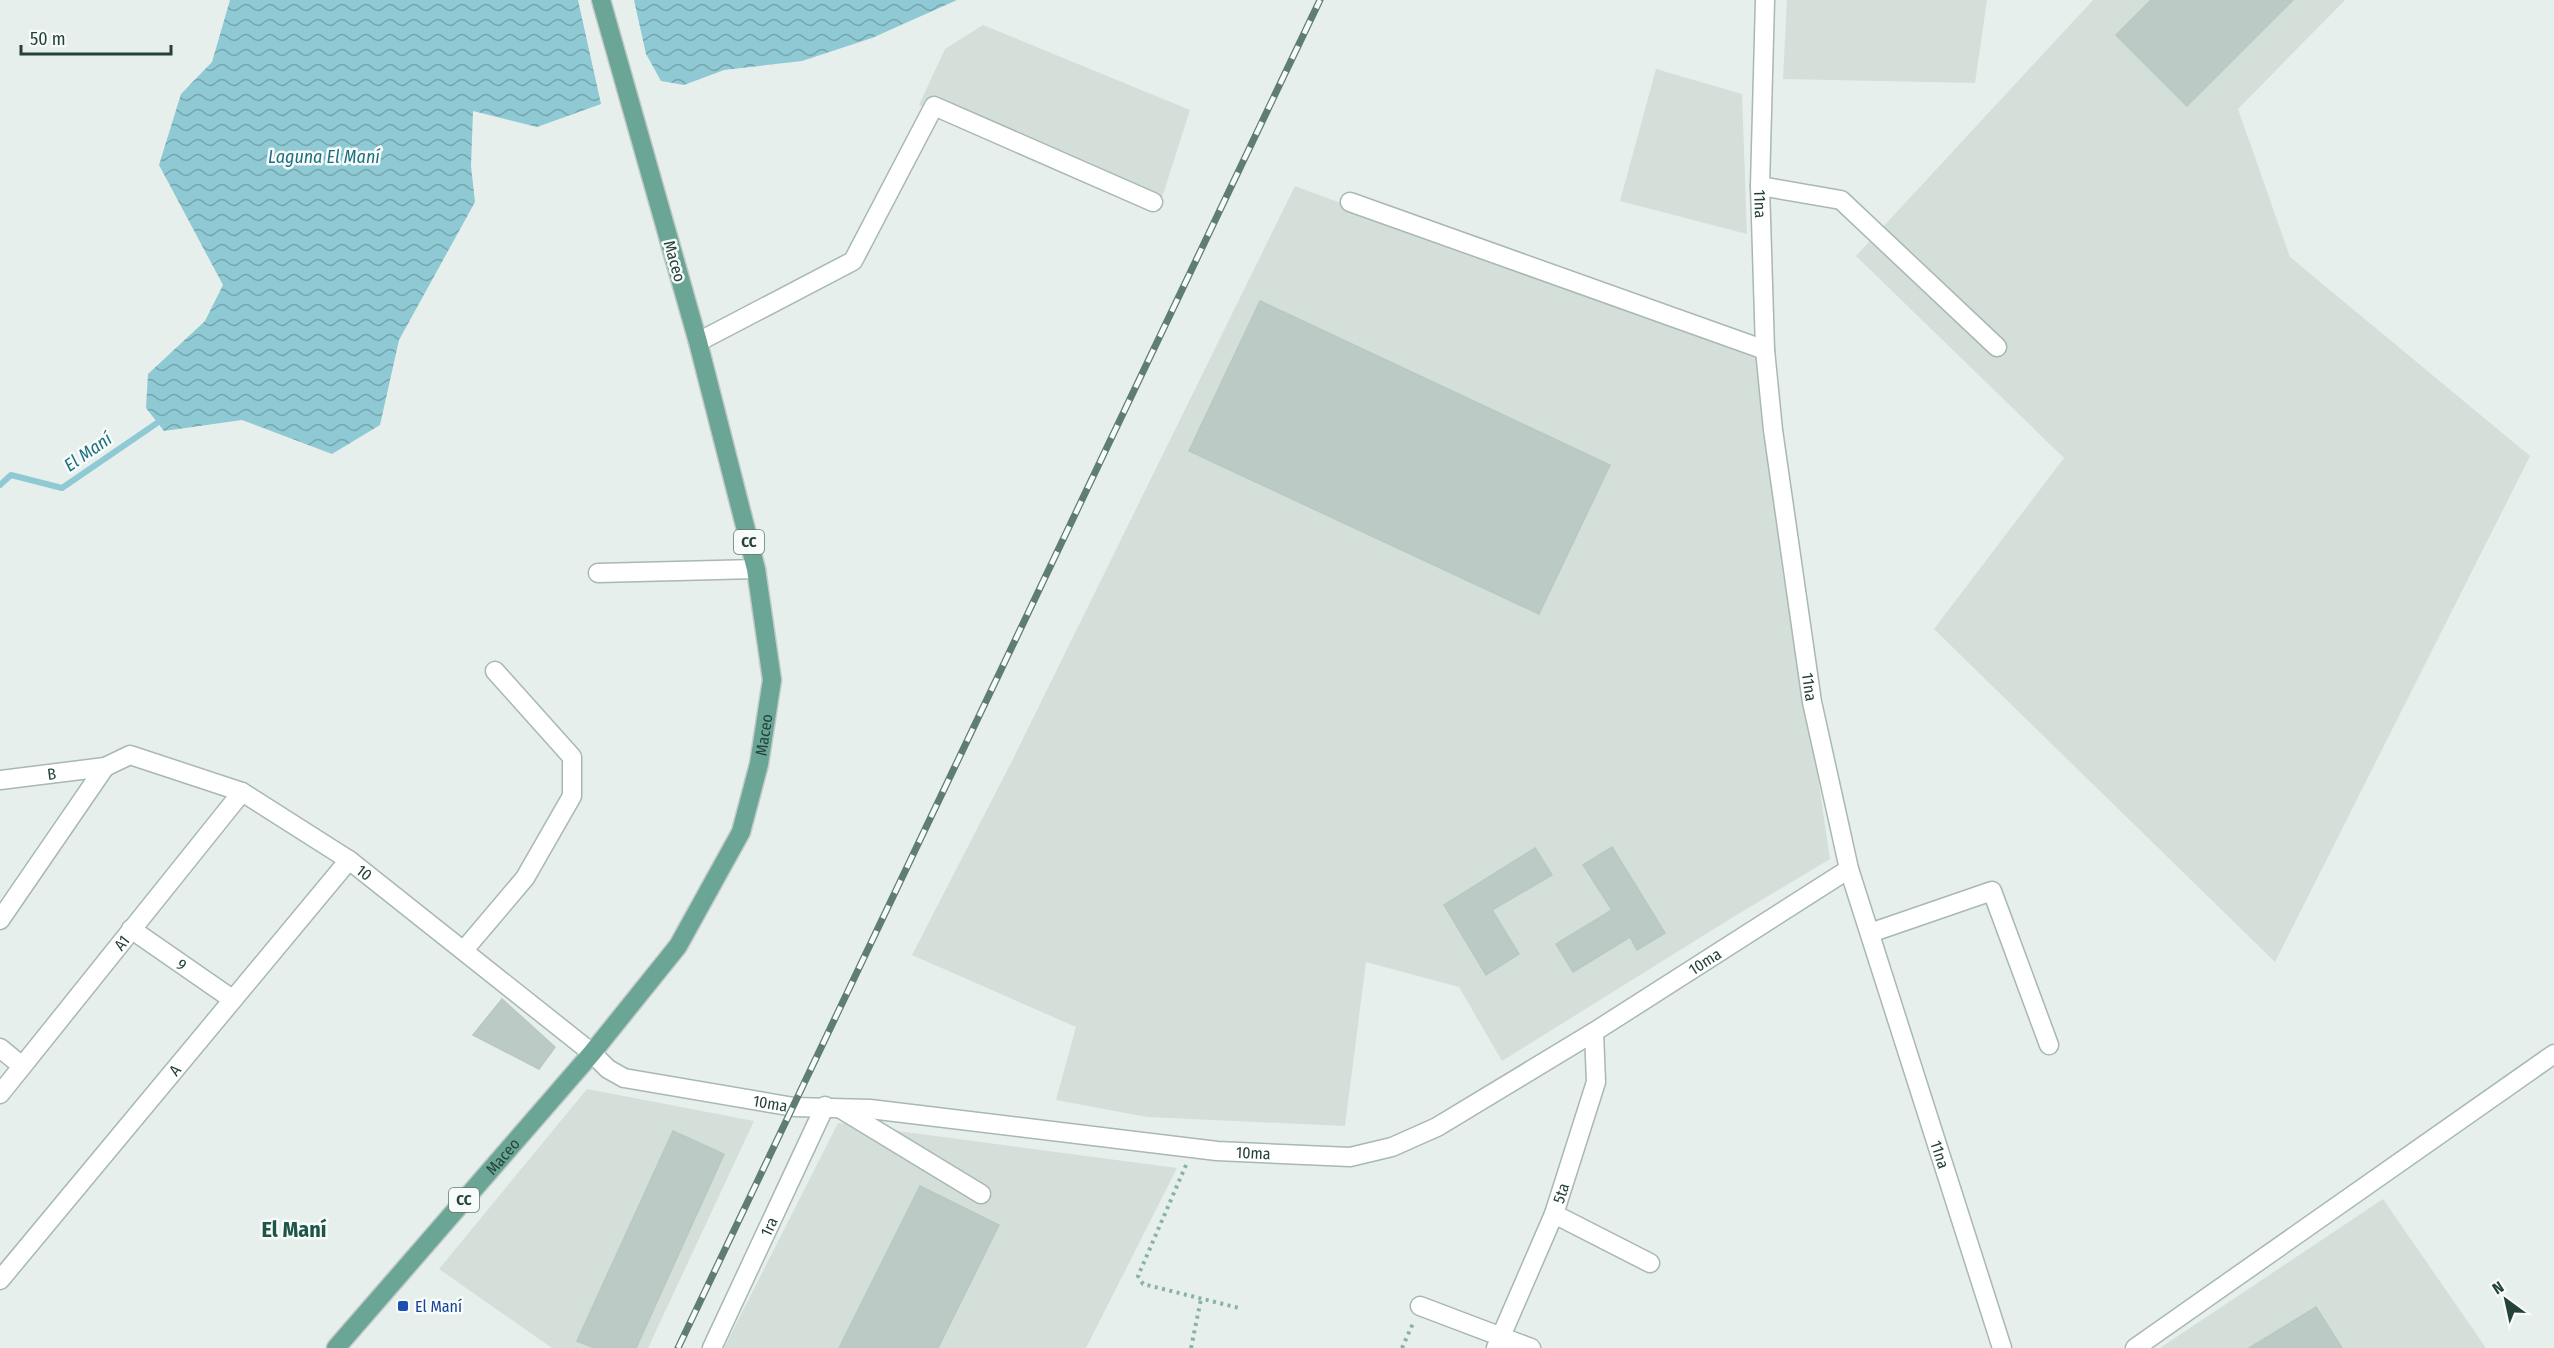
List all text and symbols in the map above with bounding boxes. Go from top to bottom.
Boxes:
scale bar [21,18,171,56]
text: 50 m [30,28,66,50]
water label: Laguna El Maní [268,146,381,168]
street label: 11na [1750,189,1770,219]
street label: Maceo [660,238,689,284]
water label: El Maní [60,427,117,476]
road number: CC [734,530,764,554]
street label: 11na [1798,671,1821,703]
street label: Maceo [751,713,777,757]
street label: B [46,764,57,784]
street label: 10 [353,861,376,885]
street label: A1 [110,932,133,954]
street label: 10ma [1685,944,1725,979]
street label: 9 [173,955,190,975]
street label: A [165,1061,185,1080]
street label: 10ma [752,1091,789,1116]
street label: Maceo [482,1134,524,1179]
street label: 11na [1926,1138,1953,1171]
street label: 10ma [1236,1143,1271,1163]
street label: 5ta [1549,1181,1573,1206]
road number: CC [449,1188,479,1212]
street label: 1ra [756,1214,782,1240]
district label: El Maní [262,1216,327,1243]
north arrow [2476,1270,2536,1330]
text: N [2489,1277,2507,1298]
place label: El Maní [415,1297,462,1316]
marker: El Maní [396,1299,410,1313]

